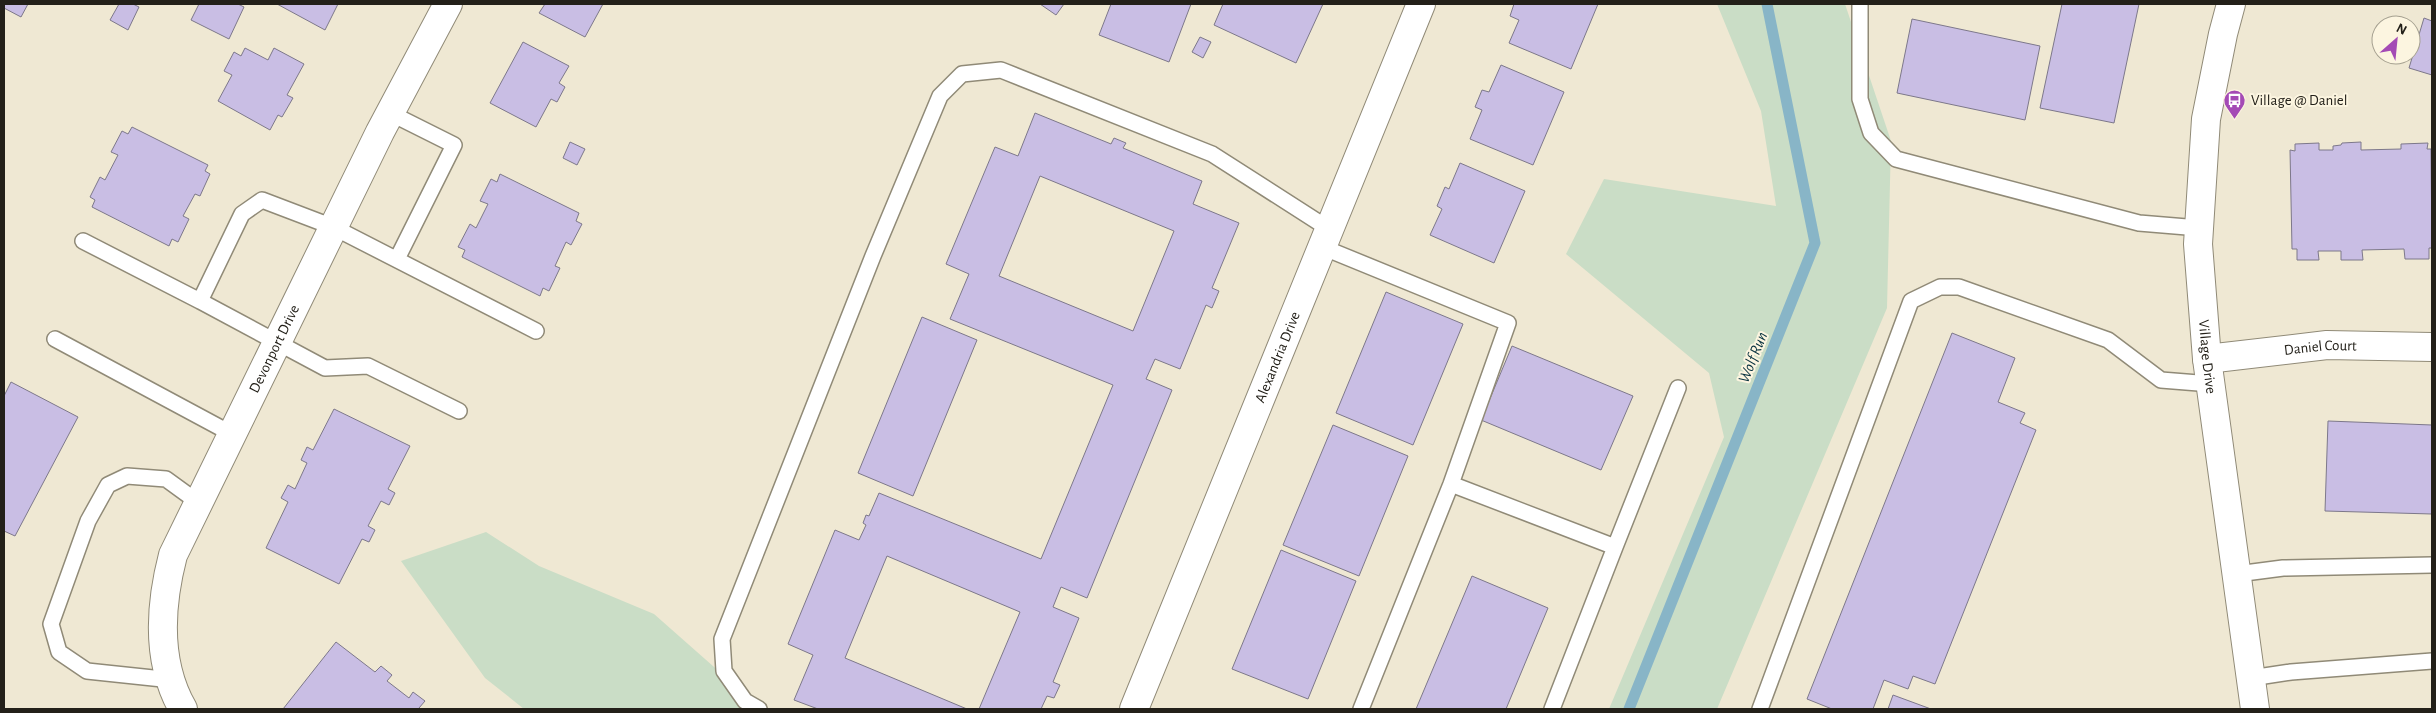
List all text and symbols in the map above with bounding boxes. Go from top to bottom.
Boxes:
north arrow [2371,15,2421,65]
text: N [2394,21,2409,38]
bus stop icon: Village @ Daniel [2223,88,2247,119]
place label: Village @ Daniel [2251,93,2347,108]
street label: Devonport Drive [247,302,302,395]
street label: Alexandria Drive [1253,309,1303,405]
street label: Village Drive [2196,319,2219,395]
water label: Wolf Run [1736,330,1770,385]
street label: Daniel Court [2283,338,2357,358]

